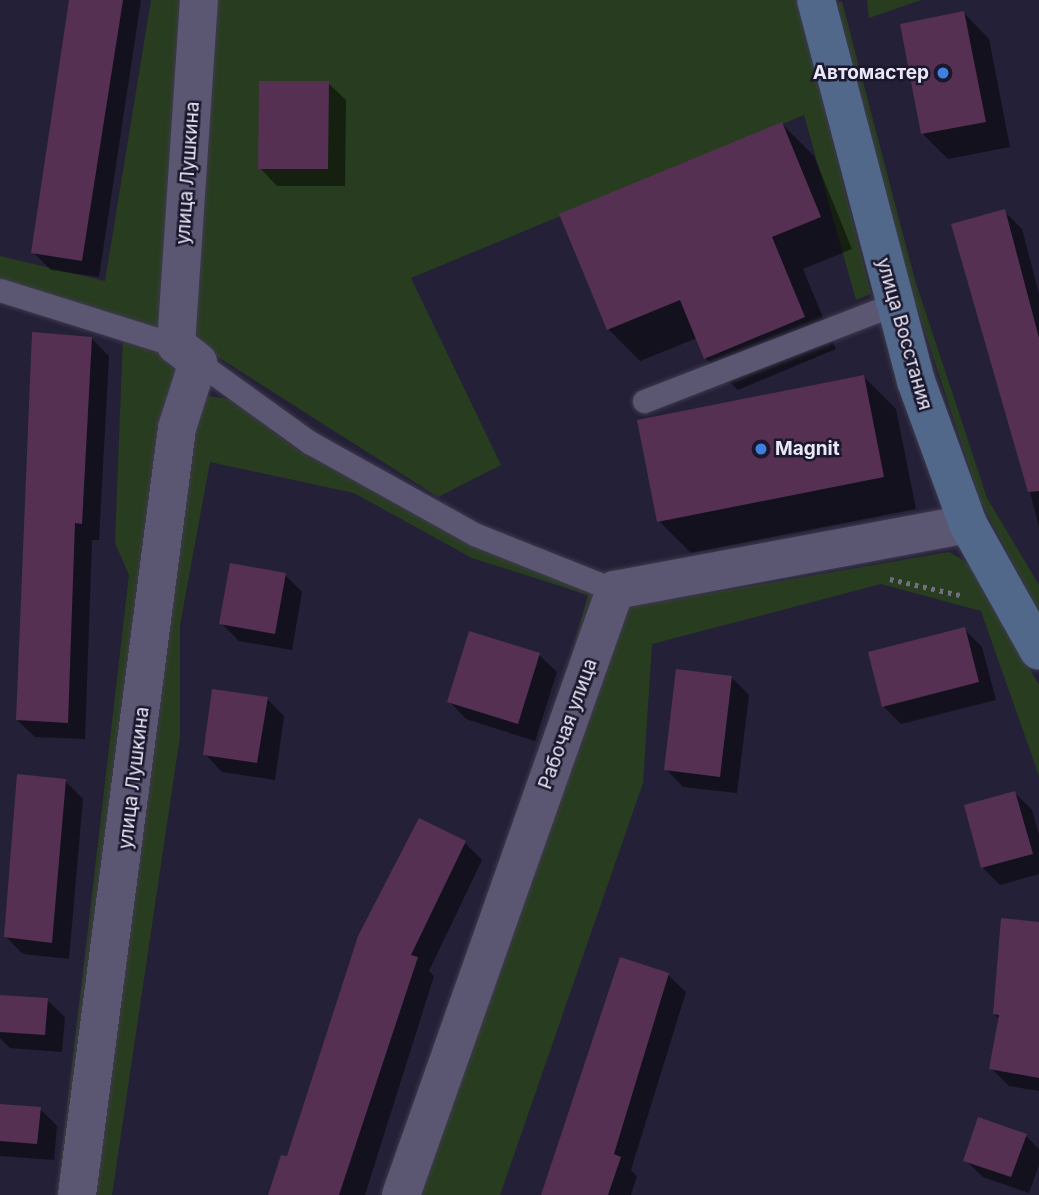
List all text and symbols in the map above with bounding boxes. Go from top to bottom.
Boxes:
place label: Автомастер [813,62,929,84]
marker: Автомастер [935,65,951,81]
street label: улица Лушкина [172,101,204,245]
street label: улица Восстания [871,255,937,413]
place label: Magnit [775,438,840,460]
marker: Magnit [753,441,769,457]
street label: Рабочая улица [534,656,602,792]
street label: улица Лушкина [114,705,154,851]

